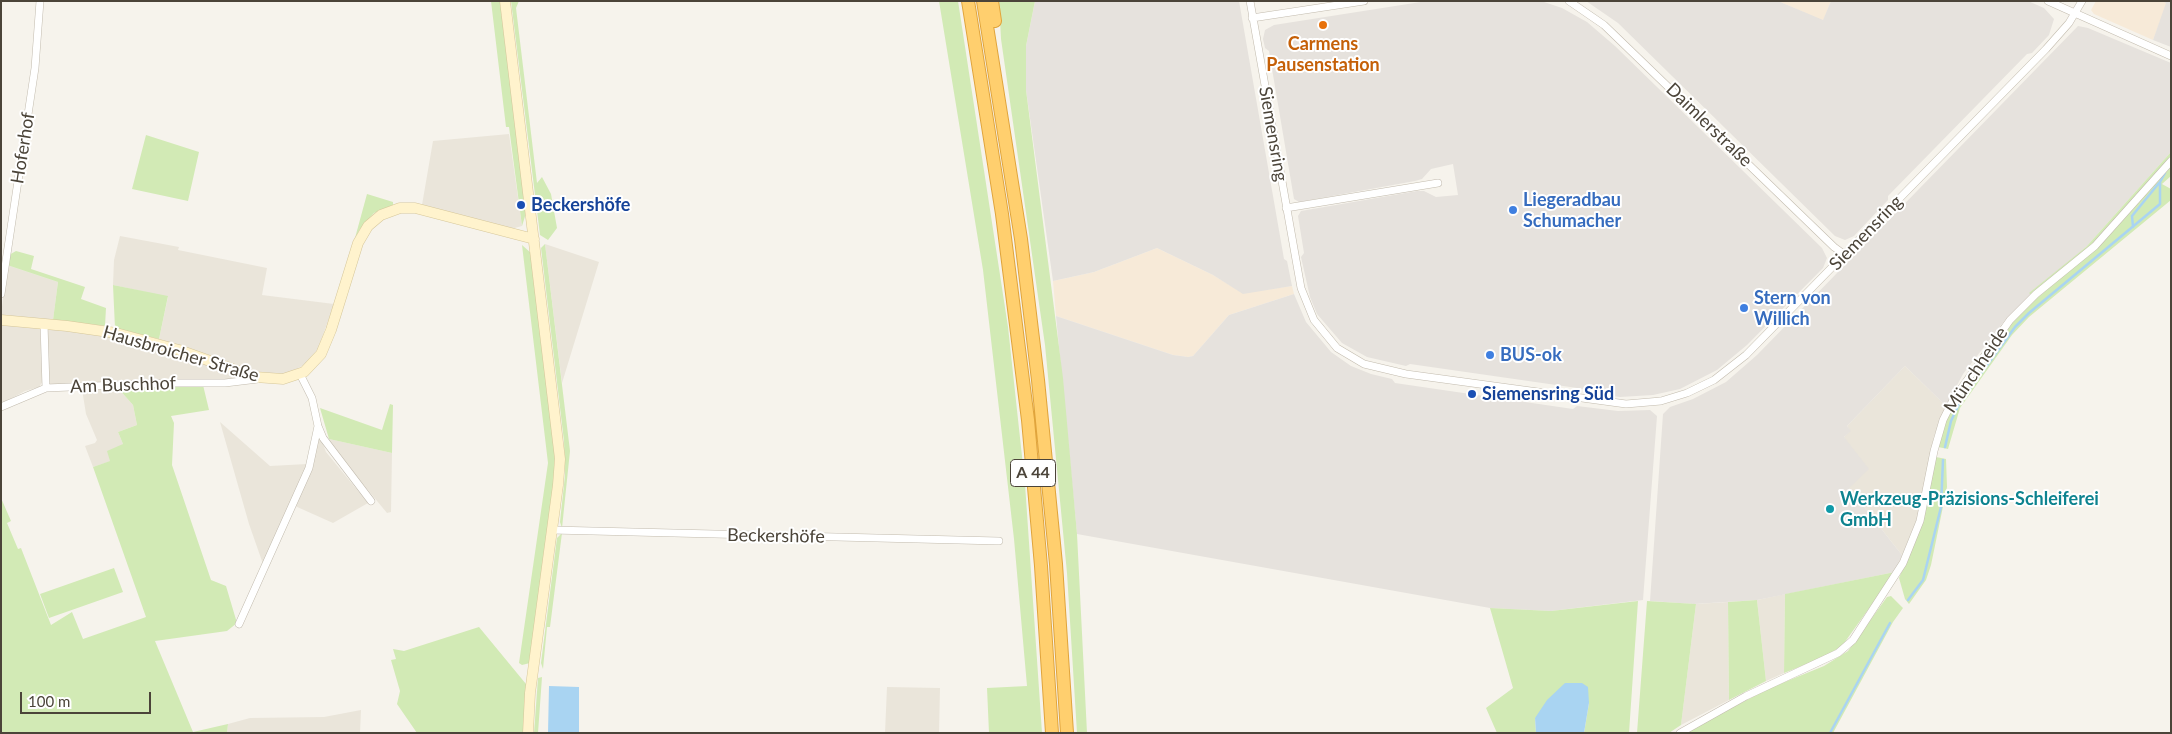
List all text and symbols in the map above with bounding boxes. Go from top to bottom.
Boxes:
marker: Carmens Pausenstation [1317,19,1329,31]
place label: Carmens Pausenstation [1266,33,1380,76]
street label: Daimlerstraße [1661,79,1757,171]
street label: Siemensring [1254,85,1292,183]
street label: Hoferhof [7,111,39,185]
place label: Liegeradbau Schumacher [1523,189,1621,232]
street label: Siemensring [1825,191,1907,275]
place label: Beckershöfe [531,194,630,216]
marker: Beckershöfe [515,199,527,211]
marker: Liegeradbau Schumacher [1507,204,1519,216]
place label: Stern von Willich [1754,287,1831,330]
marker: Stern von Willich [1738,302,1750,314]
street label: Hausbroicher Straße [100,321,262,387]
street label: Münchheide [1939,323,2013,417]
place label: BUS-ok [1500,344,1562,366]
marker: BUS-ok [1484,349,1496,361]
street label: Am Buschhof [70,372,176,398]
place label: Siemensring Süd [1482,383,1614,405]
marker: Siemensring Süd [1466,388,1478,400]
road number: A 44 [1010,459,1056,486]
place label: Werkzeug-Präzisions-Schleiferei GmbH [1840,488,2099,530]
marker: Werkzeug-Präzisions-Schleiferei GmbH [1824,503,1836,515]
street label: Beckershöfe [727,524,825,548]
scale bar [22,682,154,714]
text: 100 m [28,692,70,710]

